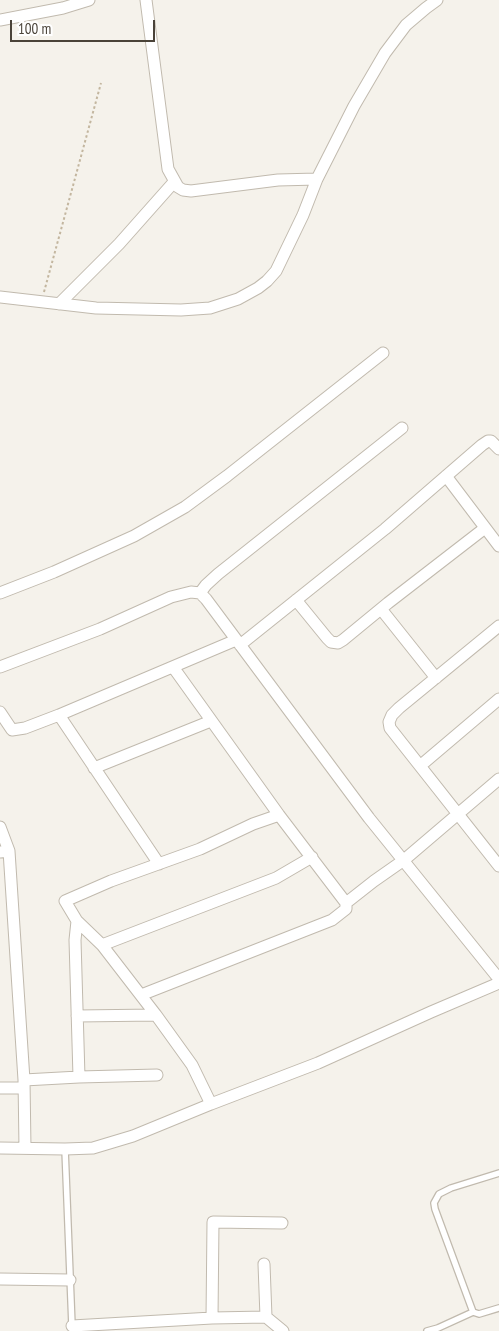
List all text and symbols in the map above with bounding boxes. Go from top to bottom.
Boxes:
scale bar [12,10,158,42]
text: 100 m [18,19,51,38]

